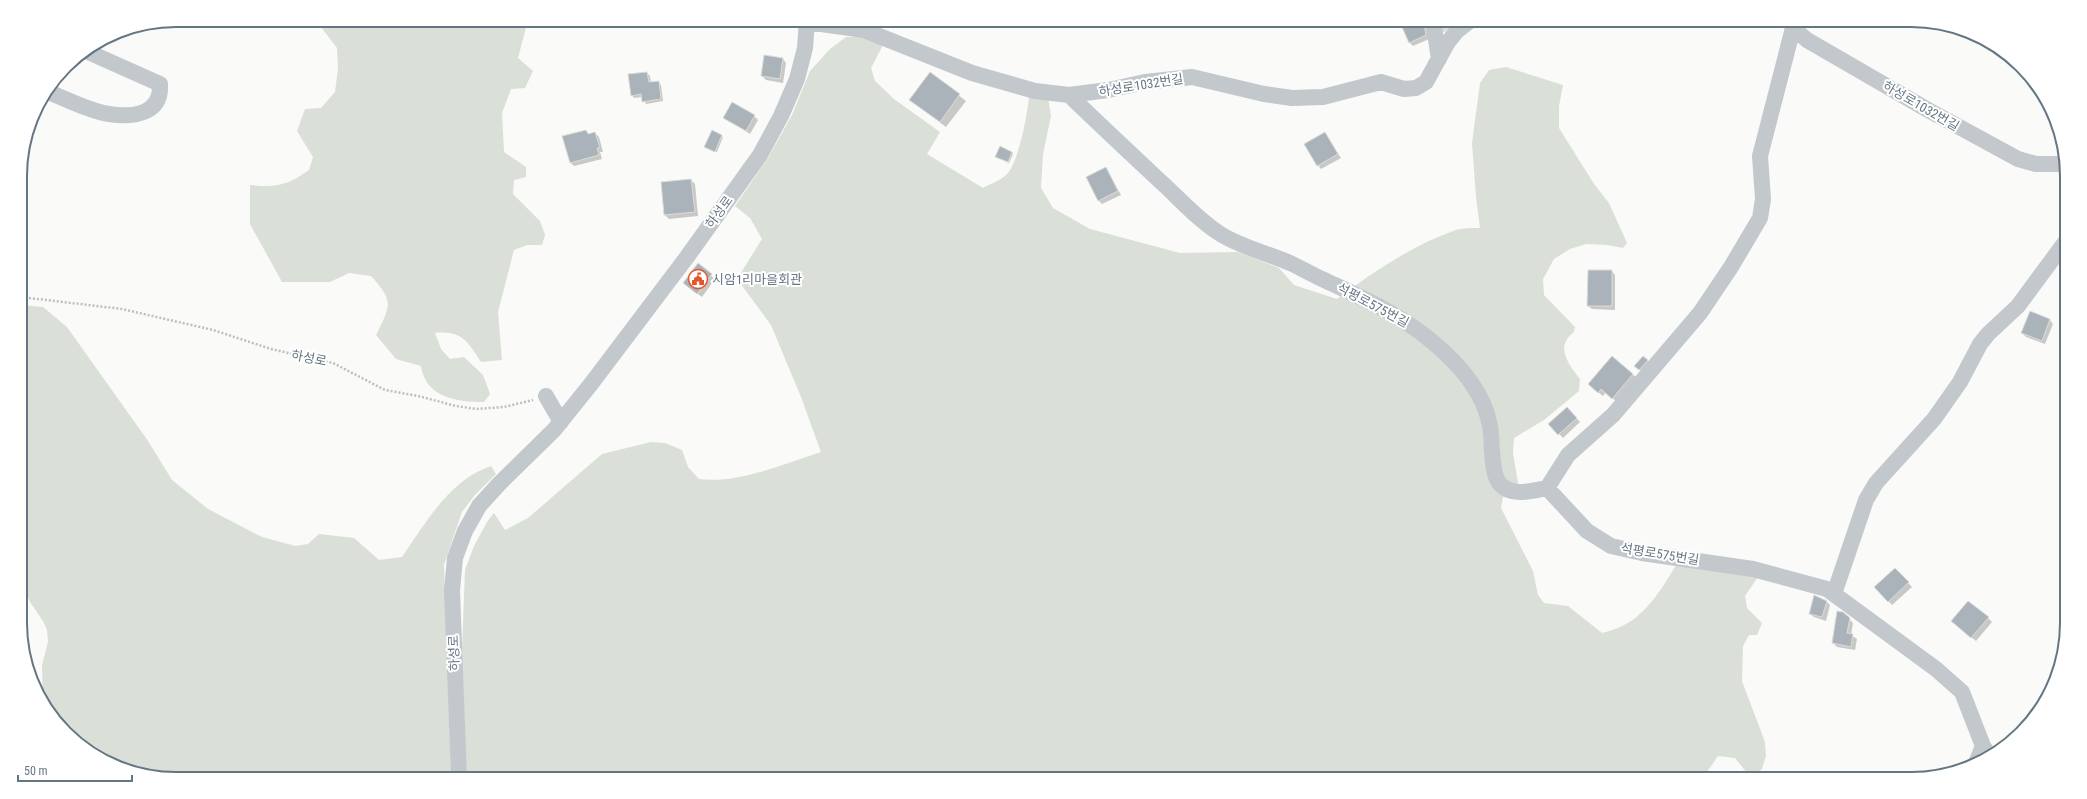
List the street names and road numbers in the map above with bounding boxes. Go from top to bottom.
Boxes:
street label: 하성로1032번길 [1098,71,1184,99]
street label: 하성로1032번길 [1880,78,1962,134]
street label: 하성로 [702,193,736,231]
street label: 석평로575번길 [1335,280,1411,330]
street label: 하성로 [290,347,328,369]
street label: 석평로575번길 [1620,540,1700,568]
street label: 하성로 [446,635,462,671]

